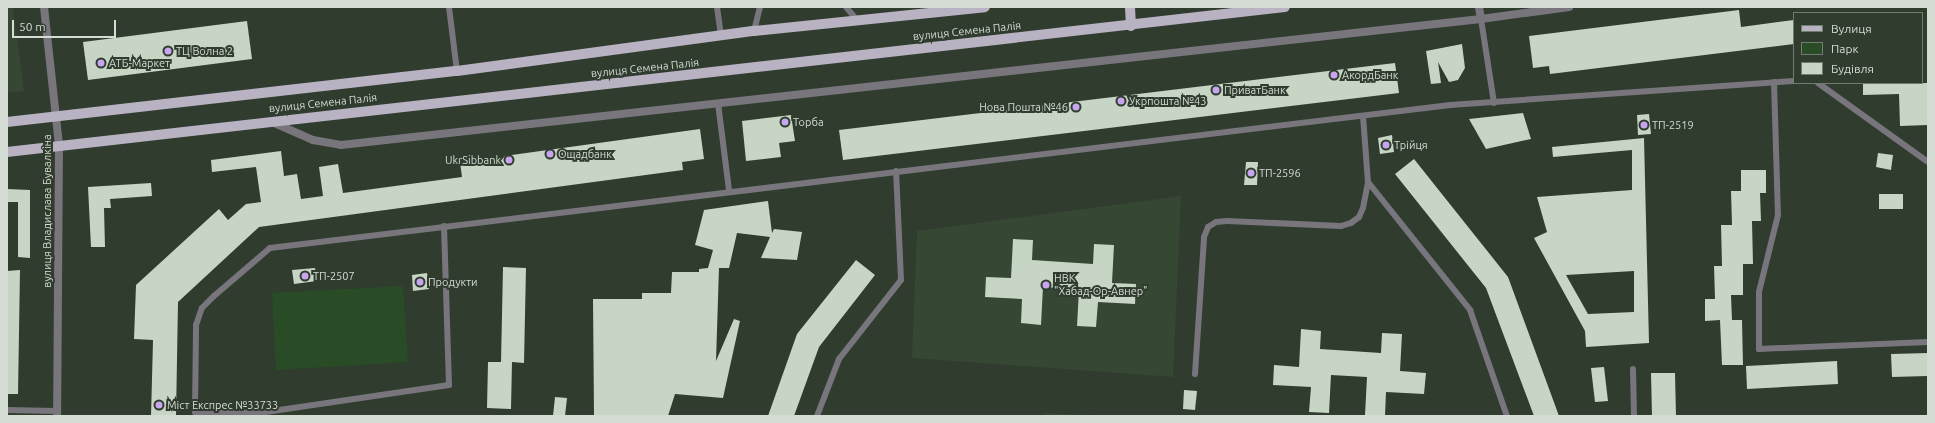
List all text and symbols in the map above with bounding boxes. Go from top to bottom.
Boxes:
scale bar [14,12,118,38]
legend [1793,12,1923,84]
street label: вулиця Семена Палія [912,19,1022,43]
text: 50 m [19,20,46,33]
text: Вулиця [1831,22,1872,35]
text: Парк [1831,42,1859,55]
place label: ТЦ Волна 2 [176,44,233,58]
marker: ТЦ Волна 2 [163,46,173,56]
place label: АТБ-Маркет [109,56,170,70]
street label: вулиця Семена Палія [590,56,700,80]
marker: АТБ-Маркет [96,58,106,68]
text: Будівля [1831,62,1874,75]
place label: АкордБанк [1342,68,1398,82]
marker: АкордБанк [1329,70,1339,80]
place label: ПриватБанк [1224,83,1286,97]
marker: ПриватБанк [1211,85,1221,95]
street label: вулиця Семена Палія [268,91,378,115]
place label: Укрпошта №43 [1129,94,1206,108]
marker: Укрпошта №43 [1116,96,1126,106]
place label: Нова Пошта №46 [979,100,1068,114]
marker: Нова Пошта №46 [1071,102,1081,112]
place label: Торба [793,115,824,129]
marker: Торба [780,117,790,127]
place label: ТП-2519 [1652,118,1694,132]
marker: ТП-2519 [1639,120,1649,130]
street label: вулиця Владислава Бувалкіна [40,134,54,288]
place label: Трійця [1394,138,1428,152]
marker: Трійця [1381,140,1391,150]
place label: Ощадбанк [558,147,612,161]
marker: Ощадбанк [545,149,555,159]
place label: UkrSibbank [445,153,501,167]
marker: UkrSibbank [504,155,514,165]
place label: ТП-2596 [1259,166,1301,180]
marker: ТП-2596 [1246,168,1256,178]
place label: ТП-2507 [313,269,355,283]
marker: ТП-2507 [300,271,310,281]
place label: НВК "Хабад-Ор-Авнер" [1054,272,1147,298]
place label: Продукти [428,275,478,289]
marker: Продукти [415,277,425,287]
marker: НВК "Хабад-Ор-Авнер" [1041,280,1051,290]
place label: Міст Експрес №33733 [167,398,278,412]
marker: Міст Експрес №33733 [154,400,164,410]

